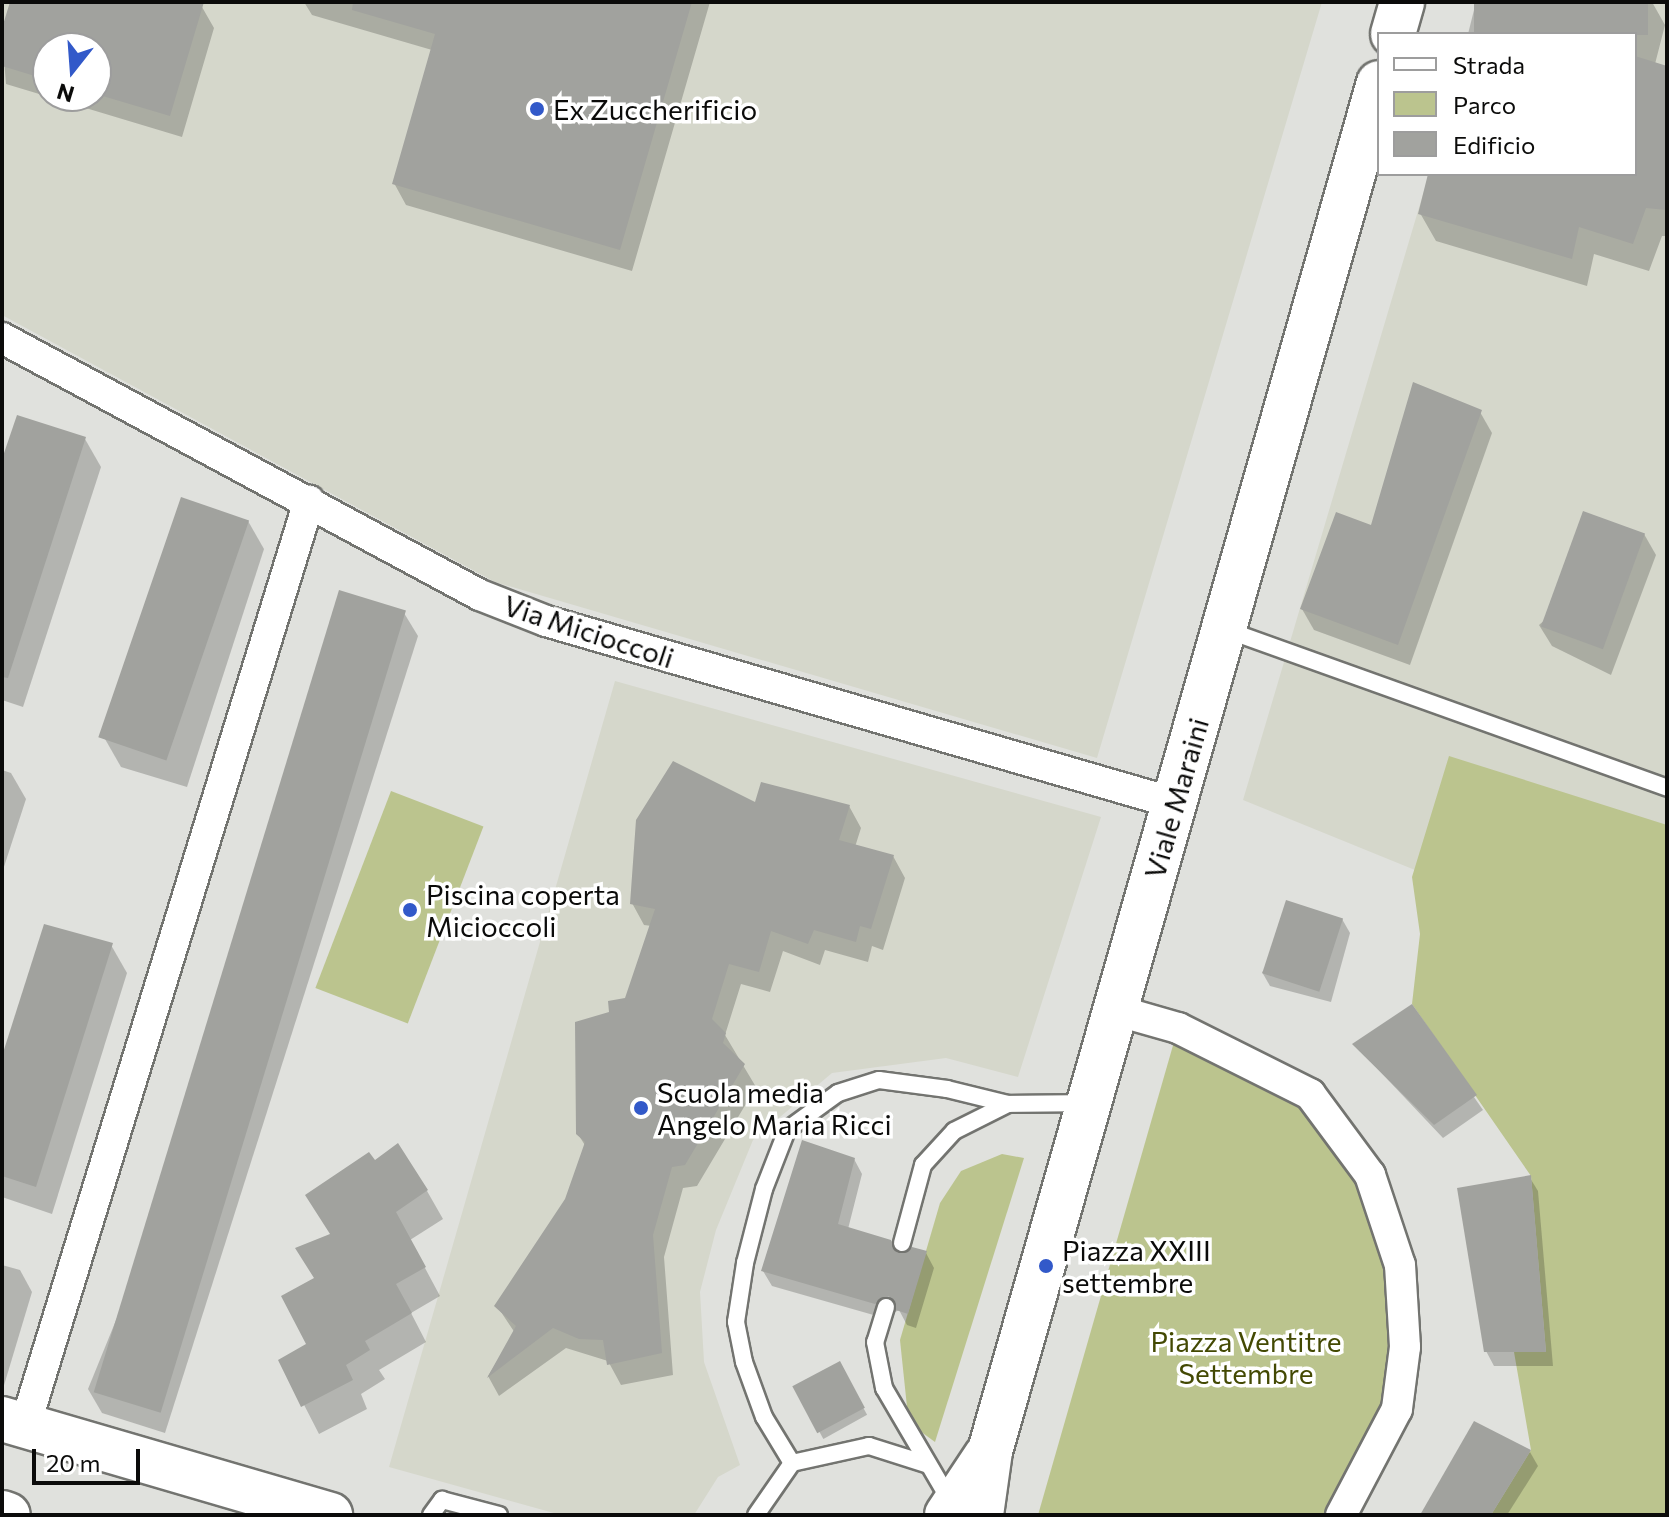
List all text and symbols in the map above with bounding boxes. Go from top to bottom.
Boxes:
north arrow [32,32,112,112]
legend [1377,32,1637,176]
text: Strada [1453,50,1525,79]
text: N [54,78,77,109]
text: Parco [1453,90,1516,119]
place label: Ex Zuccherificio [553,92,757,126]
marker: Ex Zuccherificio [528,100,546,118]
text: Edificio [1453,130,1535,159]
street label: Via Micioccoli [500,588,678,674]
street label: Viale Maraini [1137,714,1215,882]
place label: Piscina coperta Micioccoli [426,877,620,943]
marker: Piscina coperta Micioccoli [401,901,419,919]
place label: Scuola media Angelo Maria Ricci [657,1075,892,1141]
marker: Scuola media Angelo Maria Ricci [632,1099,650,1117]
place label: Piazza XXIII settembre [1062,1233,1211,1299]
marker: Piazza XXIII settembre [1037,1257,1055,1275]
park label: Piazza Ventitre Settembre [1151,1324,1341,1390]
scale bar [36,1433,144,1483]
text: 20 m [46,1448,100,1477]

